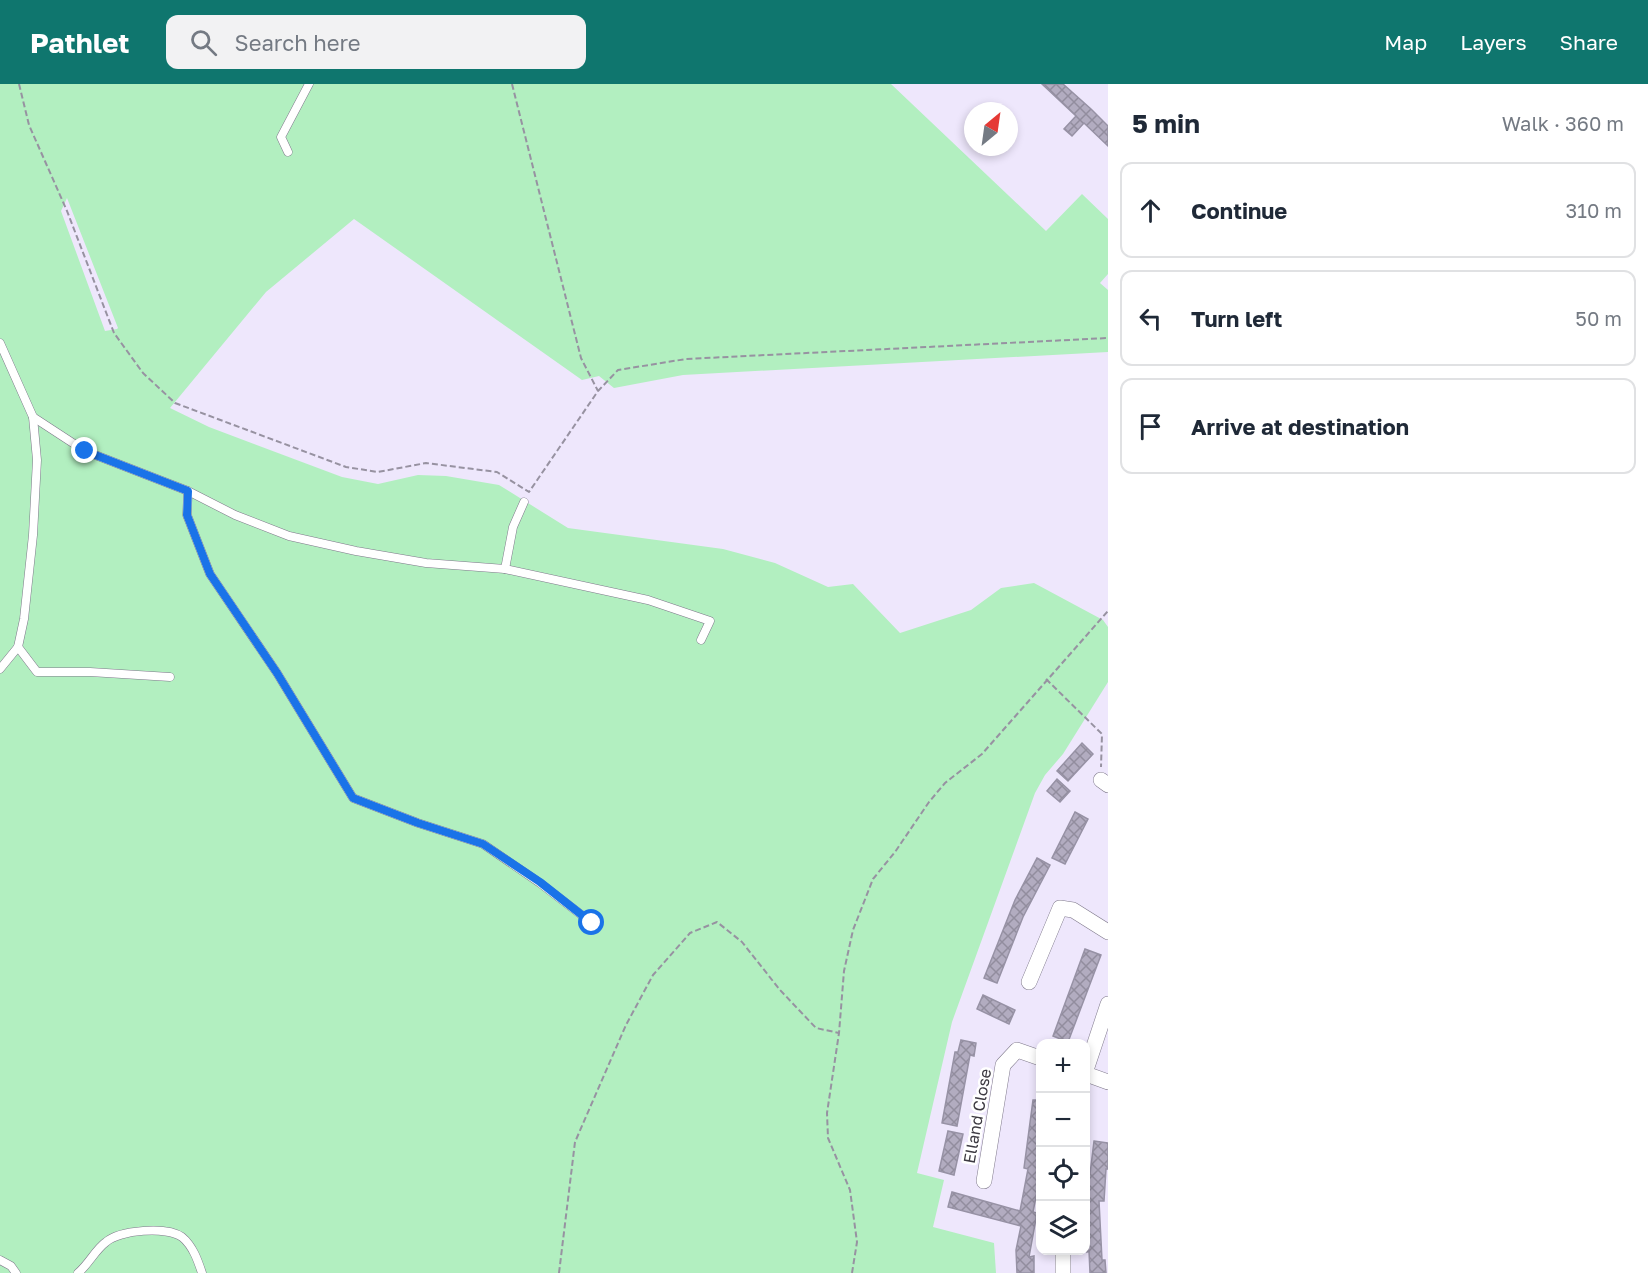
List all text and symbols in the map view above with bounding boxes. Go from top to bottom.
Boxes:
search box [166,15,586,69]
text: Pathlet [30,26,130,59]
icon: search [187,26,220,59]
text: Search here [235,29,361,56]
text: Map [1384,29,1427,55]
text: Layers [1460,29,1527,55]
text: Share [1560,29,1618,55]
north arrow [964,102,1018,156]
text: 5 min [1132,108,1200,139]
text: Walk · 360 m [1502,111,1624,135]
icon: ahead [1134,194,1167,227]
text: Continue [1191,197,1287,224]
text: 310 m [1566,198,1622,222]
icon: left [1134,302,1167,335]
text: Turn left [1191,305,1282,332]
text: 50 m [1575,306,1622,330]
icon: arrive [1134,410,1167,443]
text: Arrive at destination [1191,413,1409,440]
route end [71,437,97,463]
route start [578,909,604,935]
map controls [1036,1039,1090,1255]
button: + [1036,1039,1090,1093]
street label: Elland Close [959,1067,995,1165]
button: − [1036,1093,1090,1147]
button: locate [1036,1147,1090,1201]
button: layers [1036,1201,1090,1255]

